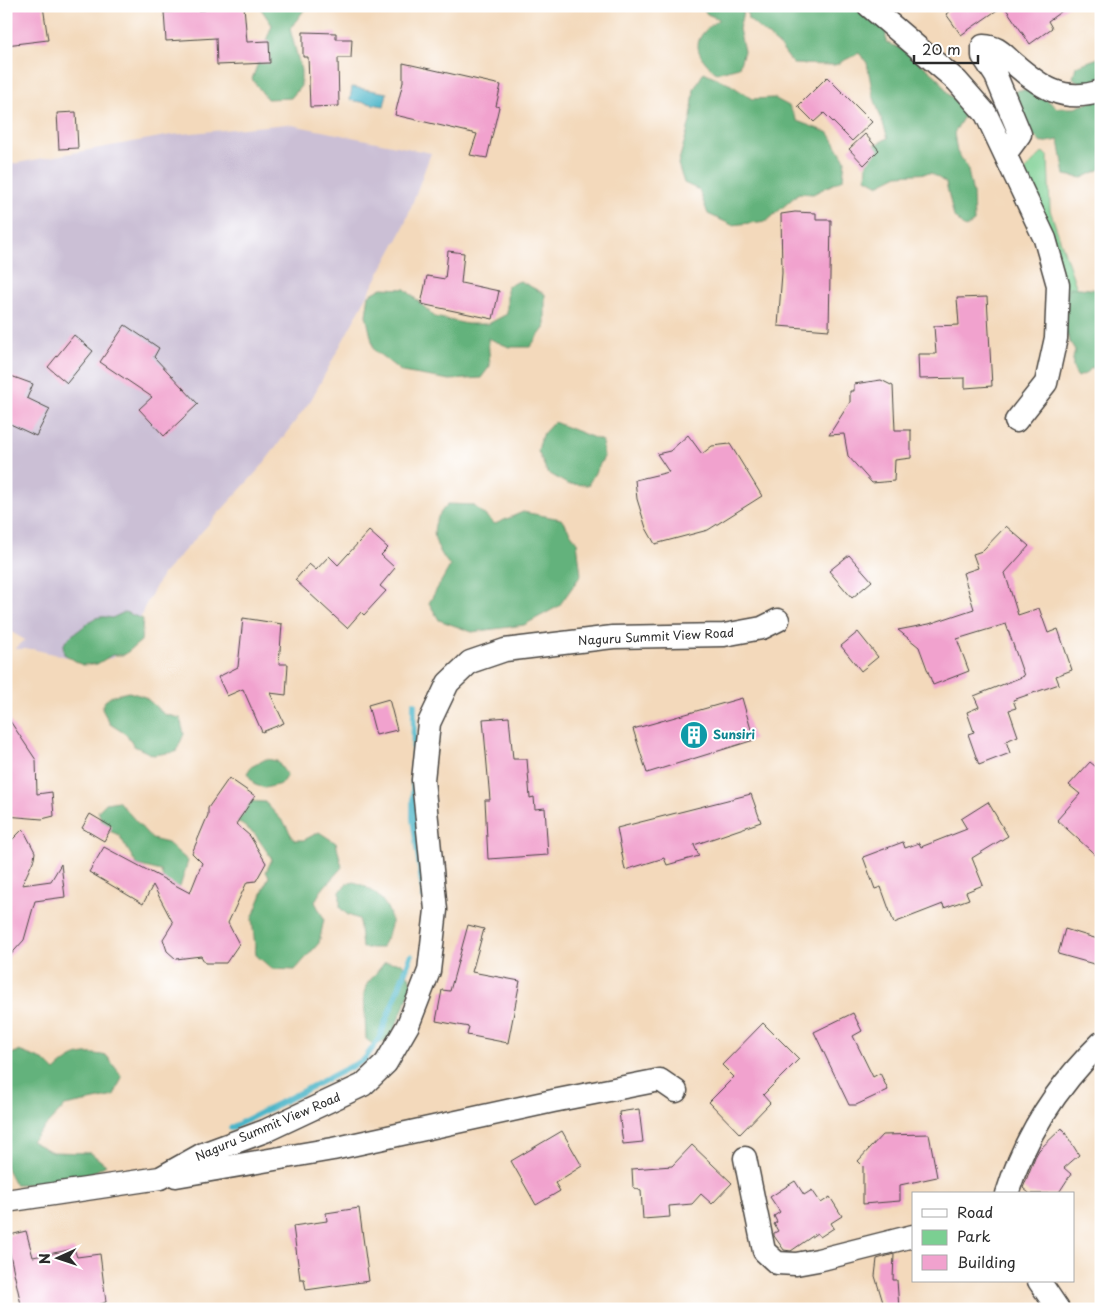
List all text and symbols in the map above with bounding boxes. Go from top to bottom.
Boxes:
scale bar [914,32,978,64]
text: 20 m [922,37,961,60]
street label: Naguru Summit View Road [578,623,734,649]
building icon: Sunsiri [679,720,709,750]
place label: Sunsiri [713,725,756,743]
street label: Naguru Summit View Road [192,1087,343,1165]
legend [912,1192,1074,1282]
text: Road [957,1200,993,1223]
text: Park [957,1224,991,1247]
north arrow [32,1232,82,1282]
text: Building [957,1250,1016,1273]
text: N [34,1253,55,1265]

